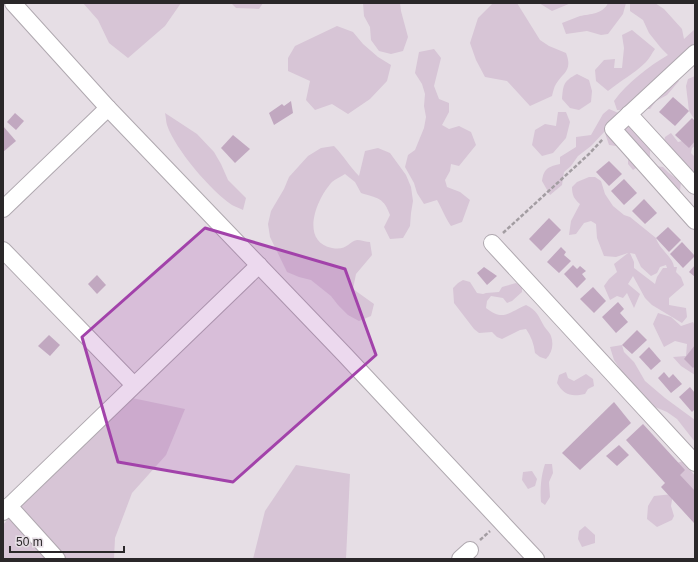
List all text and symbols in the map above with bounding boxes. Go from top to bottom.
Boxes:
scale bar [10,528,124,554]
text: 50 m [16,535,43,549]

